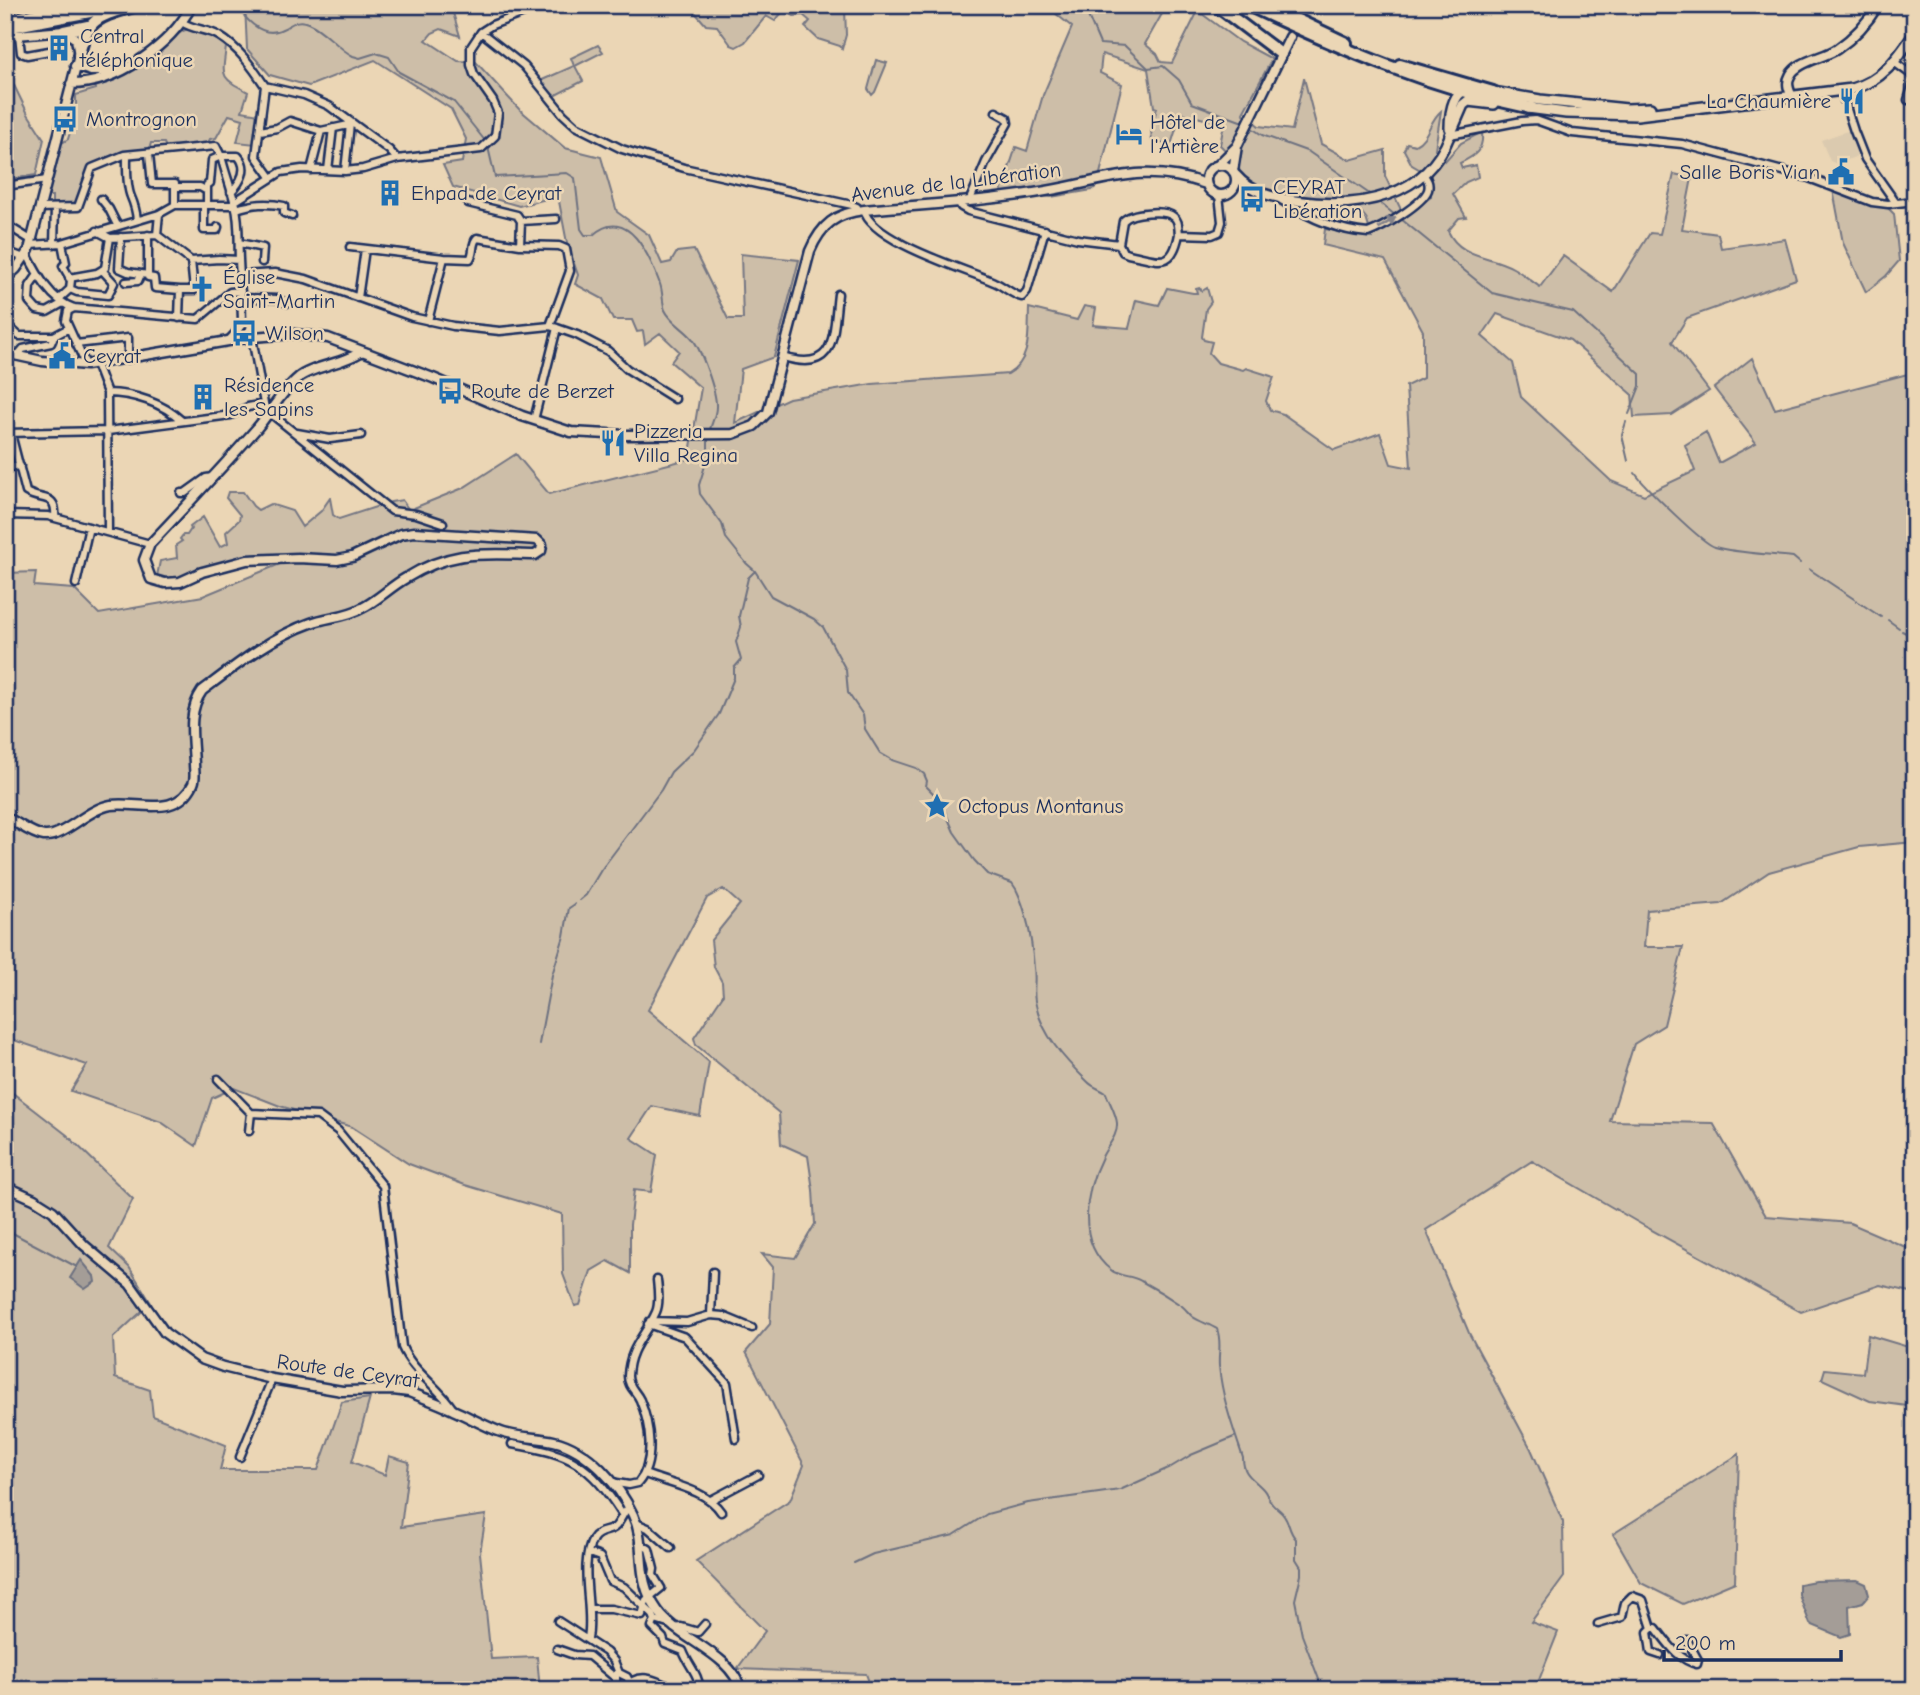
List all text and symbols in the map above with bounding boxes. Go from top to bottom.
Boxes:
place label: Central téléphonique [79,24,193,72]
building icon: Central téléphonique [44,33,74,63]
restaurant icon: La Chaumière [1837,86,1867,116]
place label: La Chaumière [1706,89,1831,113]
bus stop icon: Montrognon [50,104,80,134]
place label: Montrognon [86,107,197,131]
place label: Hôtel de l'Artière [1150,110,1225,158]
hotel icon: Hôtel de l'Artière [1114,119,1144,149]
street label: Avenue de la Libération [850,157,1062,207]
public building icon: Salle Boris Vian [1826,157,1856,187]
place label: Salle Boris Vian [1679,160,1820,184]
place label: CEYRAT Libération [1273,175,1362,223]
building icon: Ehpad de Ceyrat [375,178,405,208]
place label: Ehpad de Ceyrat [411,181,562,205]
bus stop icon: CEYRAT Libération [1237,184,1267,214]
one-way arrow [1378,217,1397,230]
place label: Église Saint-Martin [223,265,335,313]
church icon: Église Saint-Martin [187,274,217,304]
bus stop icon: Wilson [229,318,259,348]
place label: Wilson [265,321,324,345]
public building icon: Ceyrat [47,341,77,371]
place label: Ceyrat [83,344,142,368]
place label: Résidence les Sapins [224,373,314,421]
bus stop icon: Route de Berzet [435,376,465,406]
place label: Route de Berzet [471,379,615,403]
building icon: Résidence les Sapins [188,382,218,412]
place label: Pizzeria Villa Regina [634,419,738,467]
restaurant icon: Pizzeria Villa Regina [598,428,628,458]
place icon: Octopus Montanus [922,791,952,821]
place label: Octopus Montanus [958,794,1123,818]
street label: Route de Ceyrat [275,1349,422,1393]
scale bar [1664,1618,1841,1662]
text: 200 m [1675,1631,1736,1655]

